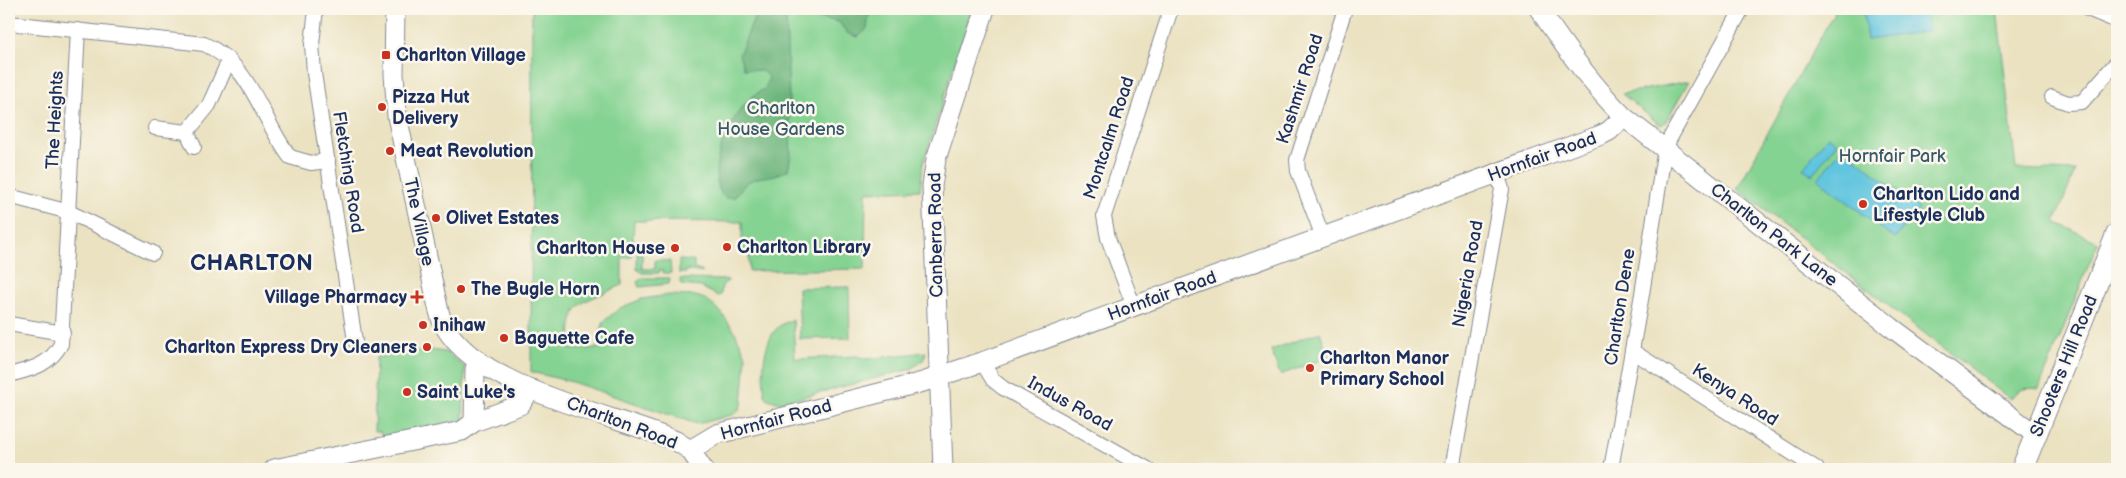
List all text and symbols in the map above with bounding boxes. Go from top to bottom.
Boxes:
street label: Kashmir Road [1272,31,1328,147]
place label: Charlton Village [396,45,526,66]
marker: Charlton Village [380,49,392,61]
street label: The Heights [42,70,68,170]
street label: Montcalm Road [1079,74,1139,202]
place label: Pizza Hut Delivery [392,87,470,129]
park label: Charlton House Gardens [717,98,845,140]
marker: Pizza Hut Delivery [376,101,388,113]
street label: Fletching Road [328,110,368,234]
street label: Hornfair Road [1485,128,1599,186]
place label: Meat Revolution [400,141,534,162]
marker: Meat Revolution [384,145,396,157]
park label: Hornfair Park [1839,146,1946,167]
street label: Canberra Road [924,172,948,298]
street label: The Village [399,176,439,268]
street label: Charlton Park Lane [1706,179,1842,291]
place label: Charlton Lido and Lifestyle Club [1873,184,2020,226]
marker: Charlton Lido and Lifestyle Club [1857,198,1869,210]
place label: Olivet Estates [446,208,559,229]
marker: Olivet Estates [430,212,442,224]
street label: Nigeria Road [1448,219,1488,329]
place label: Charlton Library [737,237,872,258]
place label: Charlton House [537,238,665,259]
marker: Charlton Library [721,241,733,253]
marker: Charlton House [669,242,681,254]
street label: Charlton Dene [1600,247,1640,367]
district label: CHARLTON [190,250,314,277]
street label: Hornfair Road [1105,267,1219,325]
place label: The Bugle Horn [471,279,600,300]
marker: The Bugle Horn [455,283,467,295]
place label: Village Pharmacy [265,287,408,308]
marker: Village Pharmacy [411,291,423,303]
street label: Shooters Hill Road [2026,292,2102,440]
place label: Inihaw [433,315,486,336]
marker: Inihaw [417,319,429,331]
place label: Baguette Cafe [514,328,634,349]
marker: Baguette Cafe [498,332,510,344]
place label: Charlton Express Dry Cleaners [165,337,417,358]
marker: Charlton Express Dry Cleaners [421,341,433,353]
place label: Charlton Manor Primary School [1320,348,1450,390]
street label: Kenya Road [1688,359,1782,431]
marker: Charlton Manor Primary School [1304,362,1316,374]
street label: Indus Road [1024,372,1116,436]
place label: Saint Luke's [417,382,515,403]
marker: Saint Luke's [401,386,413,398]
street label: Charlton Road [564,392,680,454]
street label: Hornfair Road [718,395,834,445]

